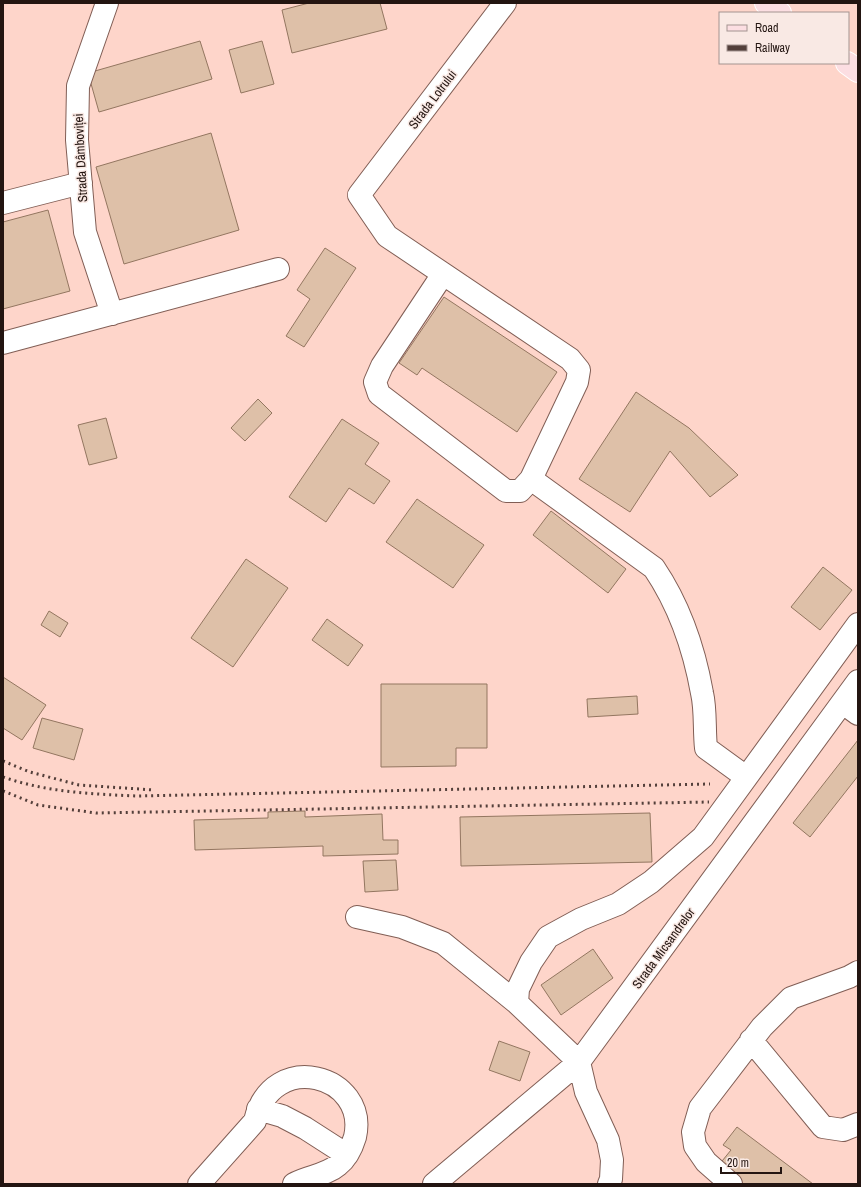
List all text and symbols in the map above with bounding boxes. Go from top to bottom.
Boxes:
legend [719,12,849,64]
text: Road [755,20,779,36]
text: Railway [755,40,790,56]
street label: Strada Lotrului [405,66,460,132]
street label: Strada Dâmboviței [70,113,91,203]
street label: Strada Micsandrelor [628,904,699,992]
scale bar [721,1149,781,1175]
text: 20 m [727,1155,749,1171]

